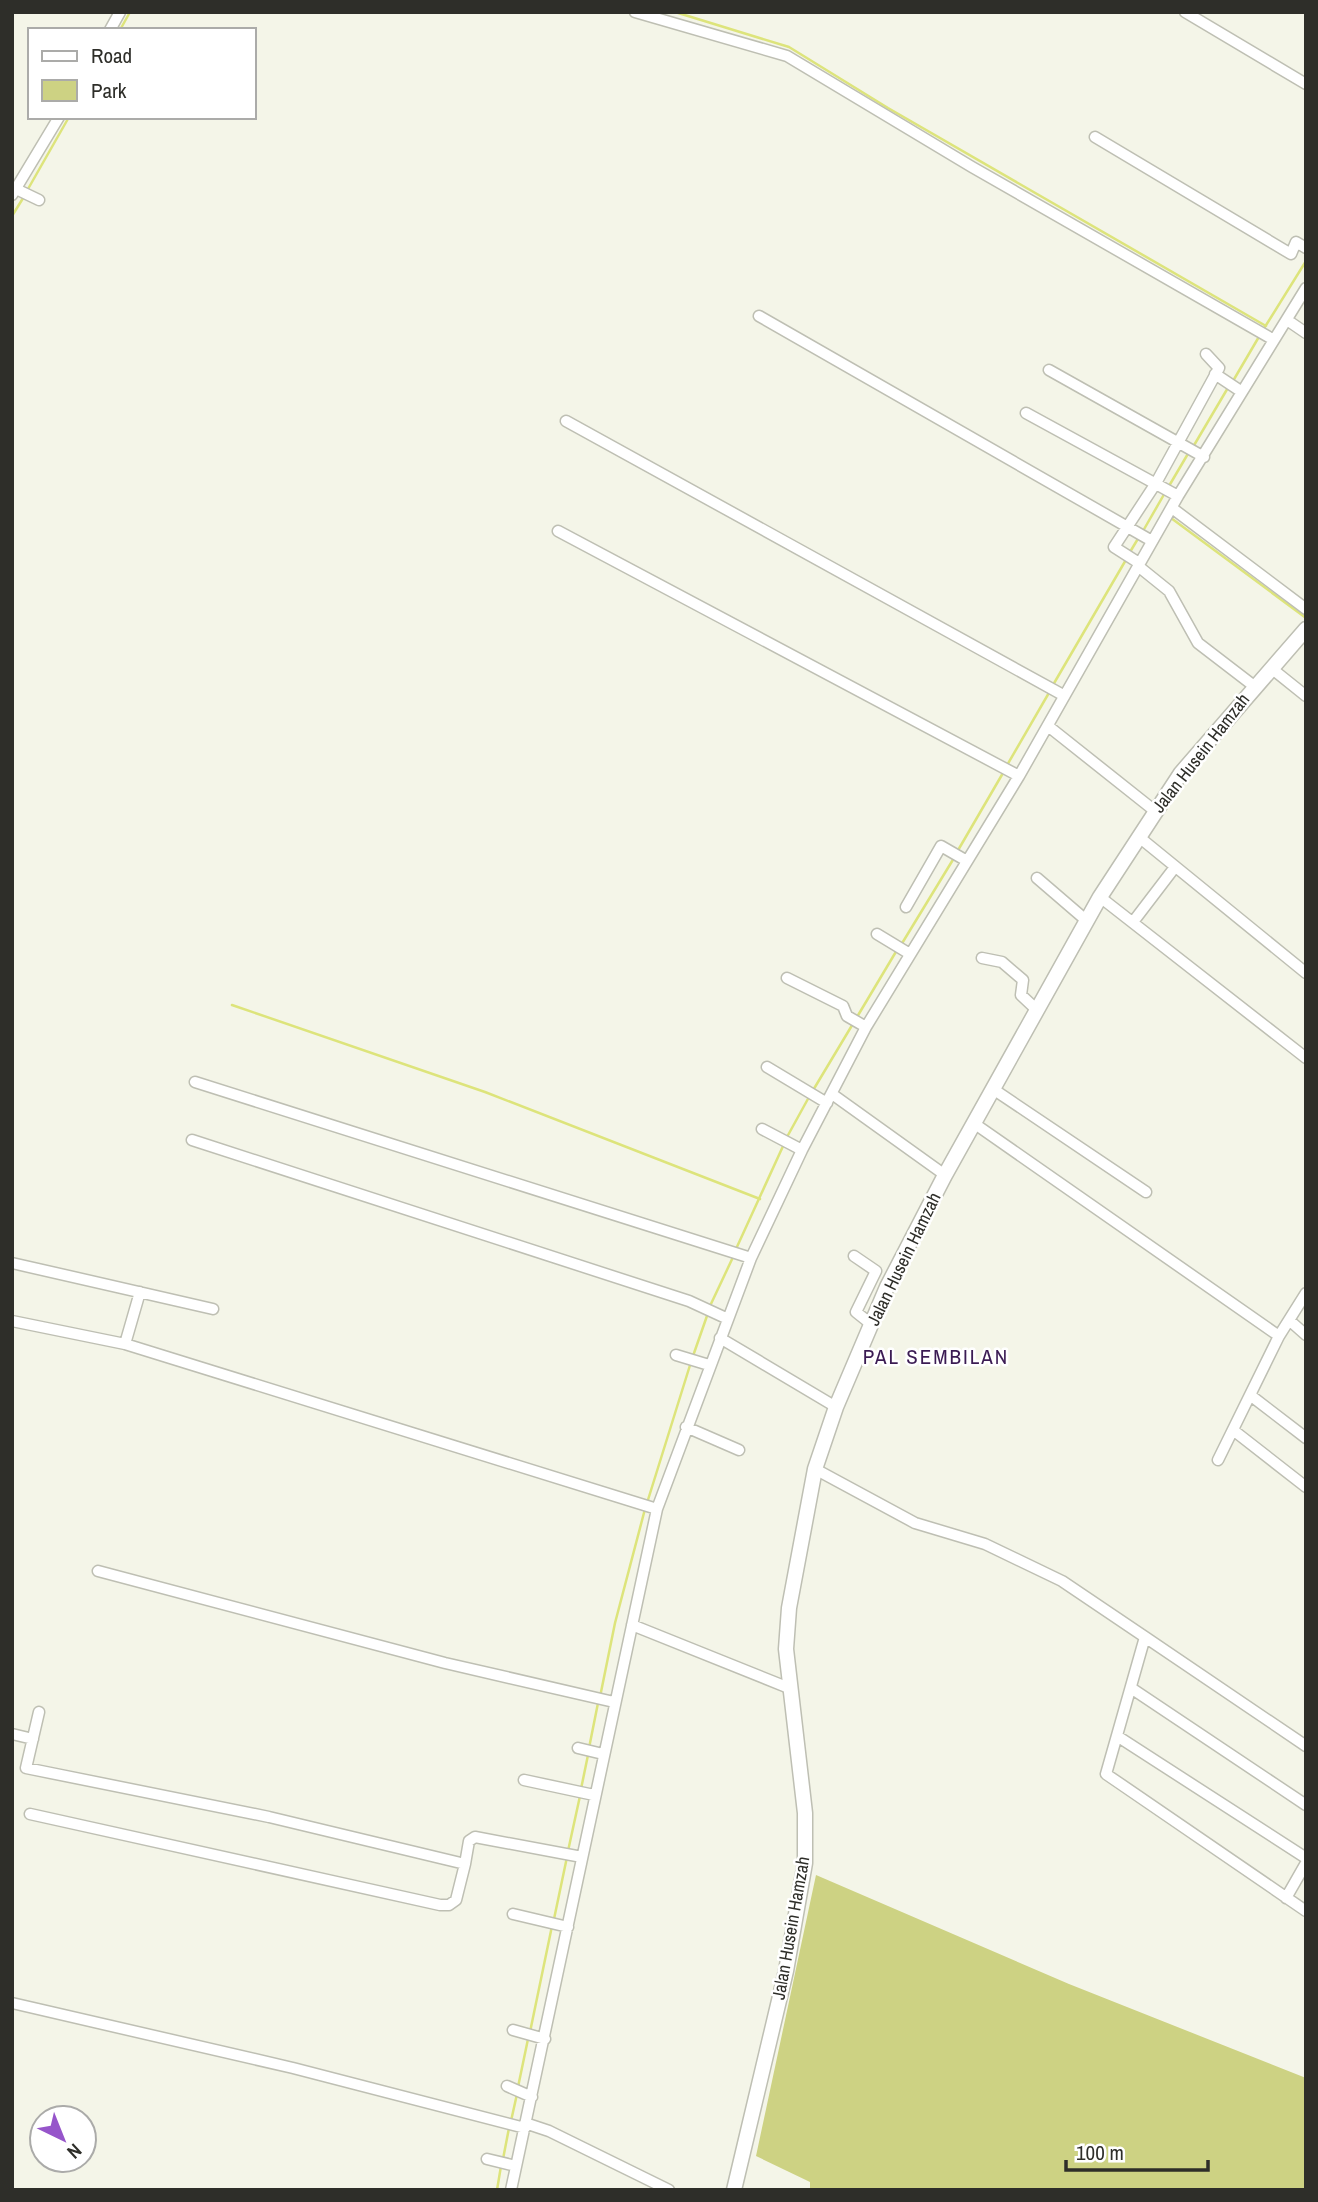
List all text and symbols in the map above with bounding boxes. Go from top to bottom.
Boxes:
legend [28,28,256,119]
text: Road [91,41,132,70]
text: Park [91,76,127,105]
street label: Jalan Husein Hamzah [1146,688,1255,818]
street label: Jalan Husein Hamzah [860,1188,947,1330]
district label: PAL SEMBILAN [863,1342,1009,1371]
street label: Jalan Husein Hamzah [766,1854,815,2002]
north arrow [28,2104,98,2174]
scale bar [1066,2128,1208,2172]
text: N [62,2138,88,2165]
text: 100 m [1076,2138,1124,2167]

